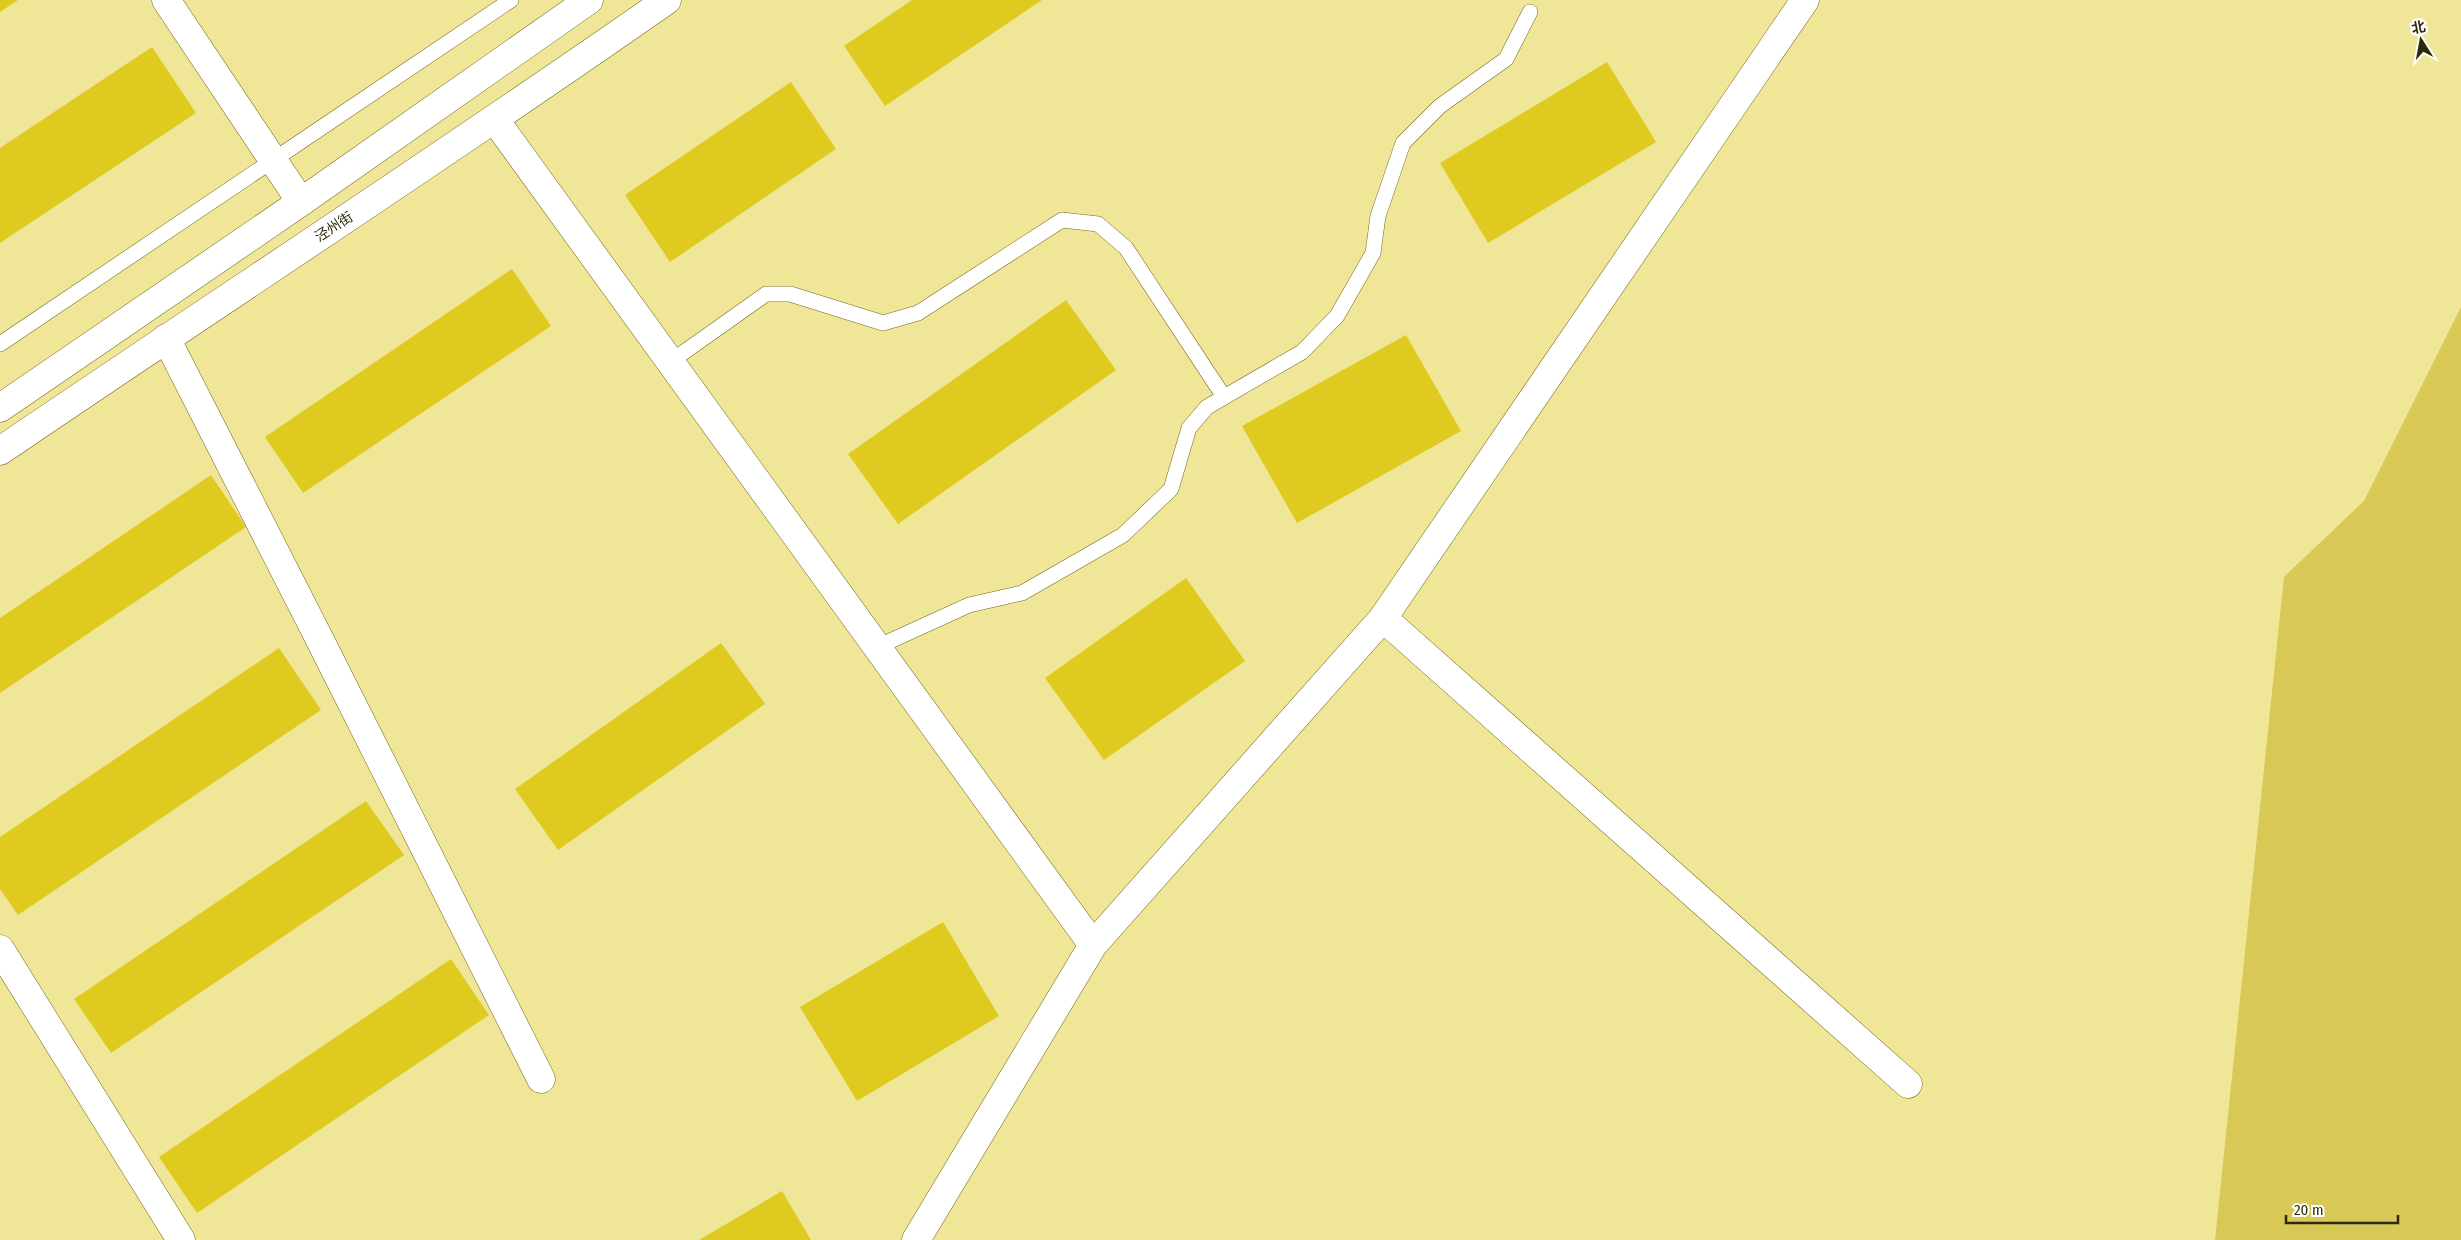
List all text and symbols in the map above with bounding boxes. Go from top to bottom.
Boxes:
north arrow [2396,15,2446,65]
text: 北 [2410,18,2427,37]
street label: 泾州街 [312,208,356,246]
scale bar [2286,1192,2398,1224]
text: 20 m [2294,1201,2324,1219]

